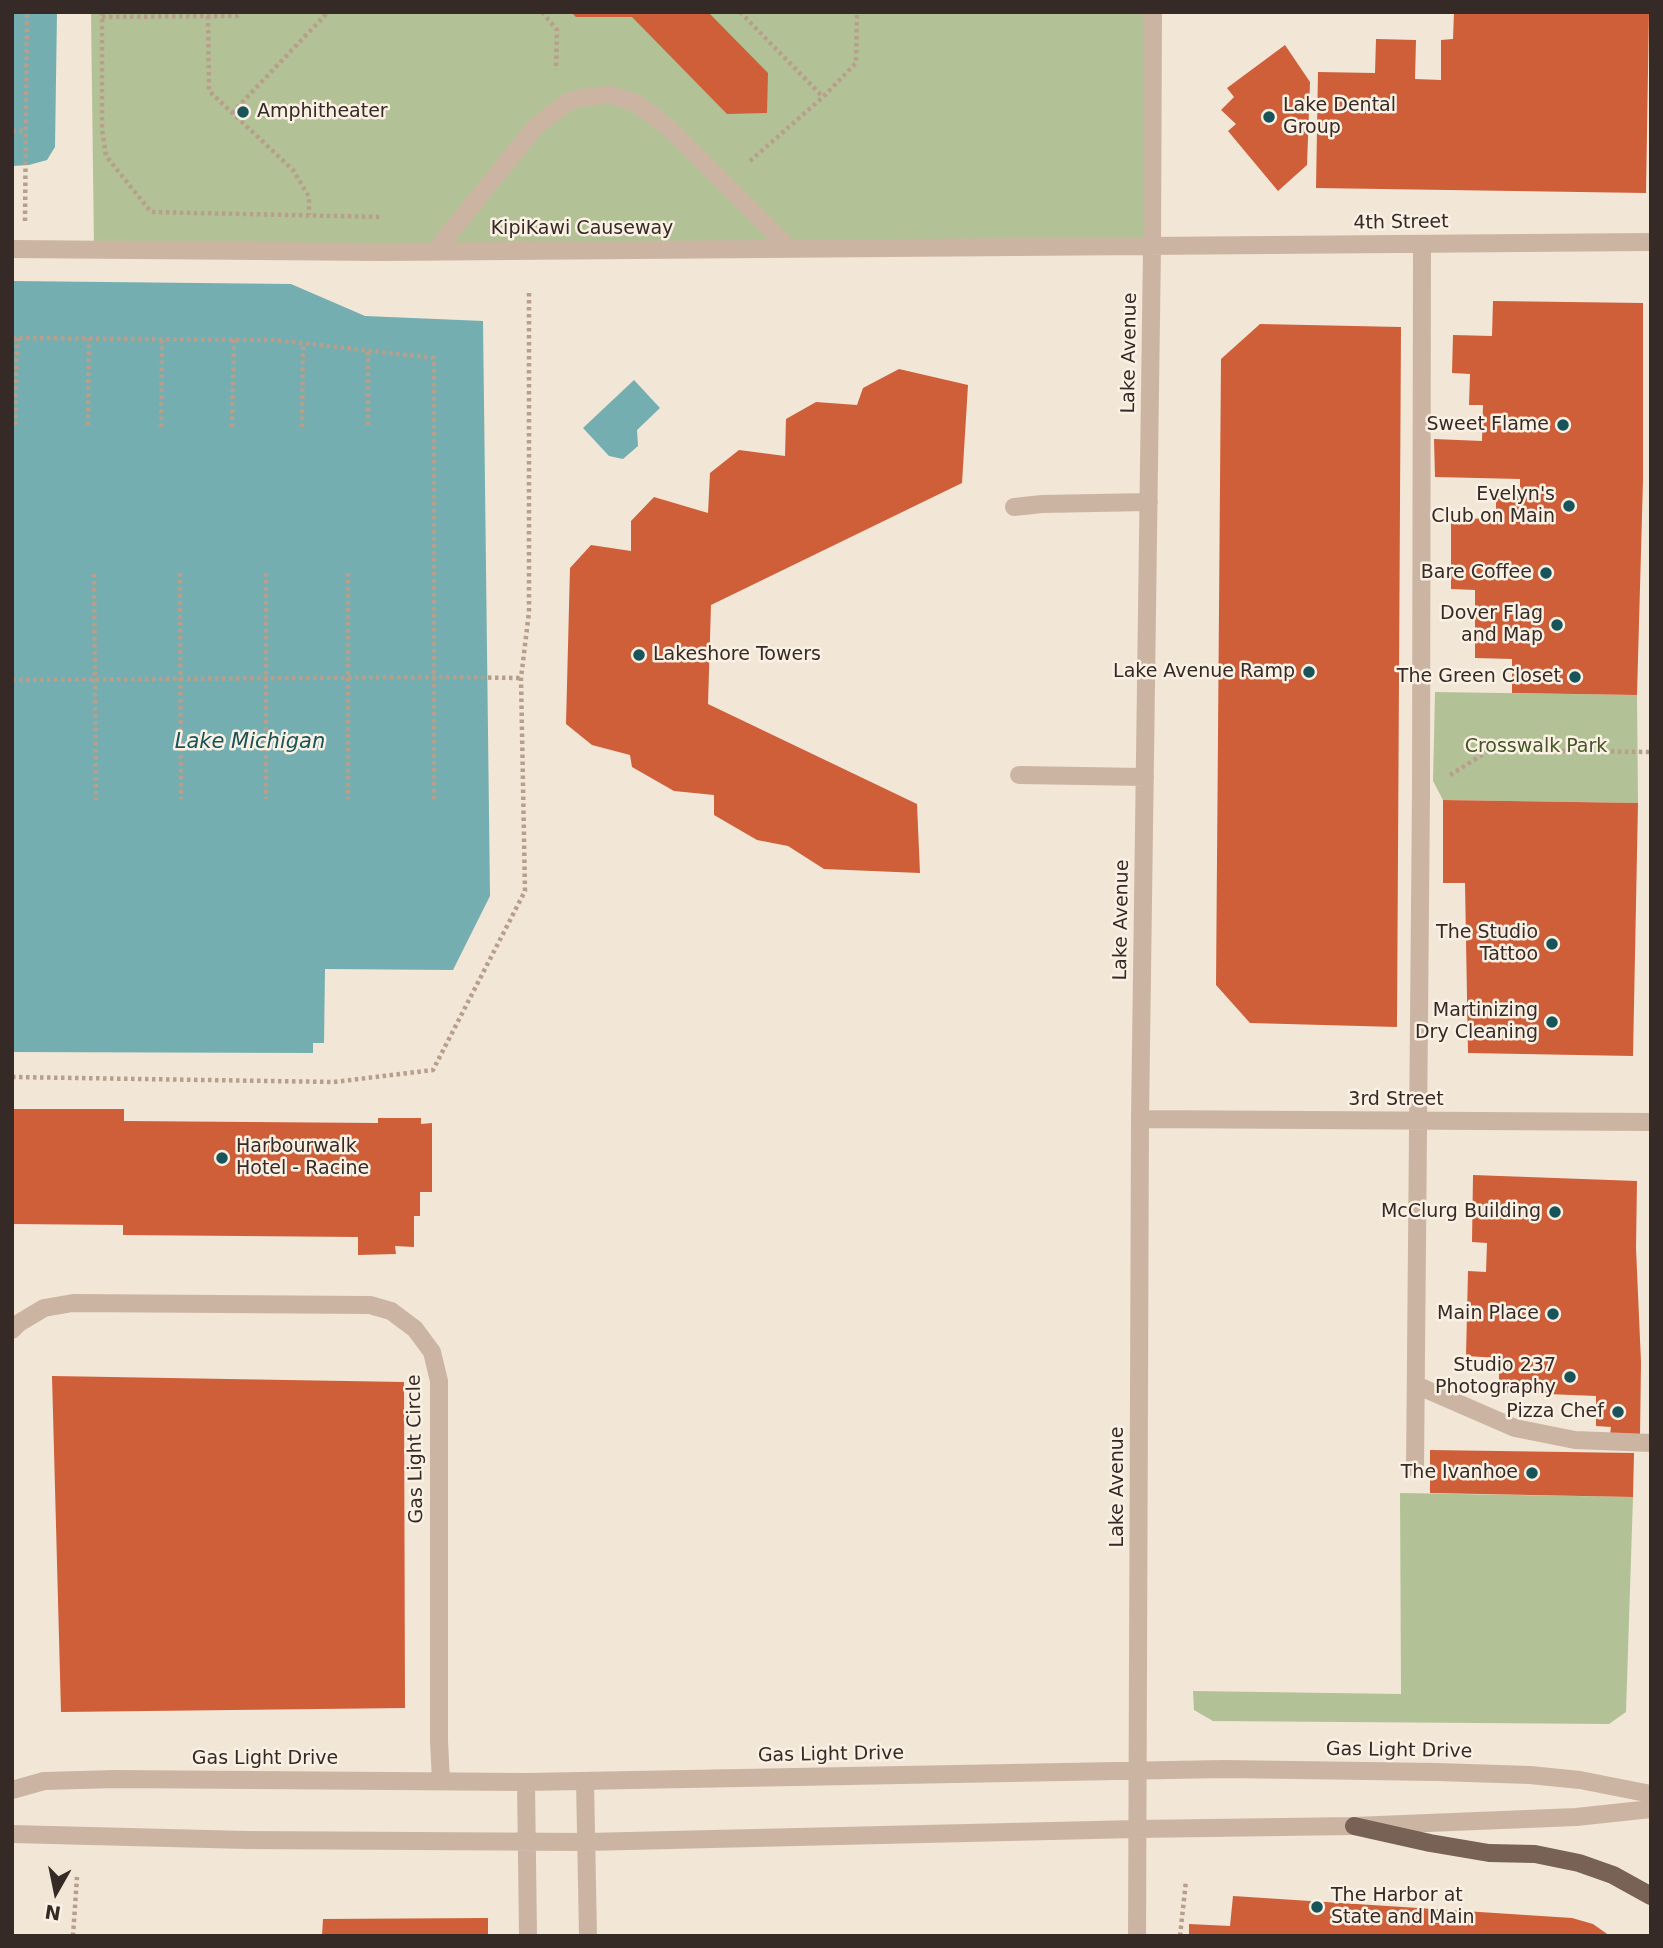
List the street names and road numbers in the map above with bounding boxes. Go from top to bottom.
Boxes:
street label: 4th Street [1353,211,1449,235]
street label: KipiKawi Causeway [491,218,673,240]
street label: Lake Avenue [1118,292,1142,414]
street label: Lake Avenue [1110,859,1134,981]
street label: 3rd Street [1348,1089,1444,1111]
street label: Gas Light Circle [403,1374,429,1524]
street label: Lake Avenue [1107,1427,1129,1547]
street label: Gas Light Drive [1326,1738,1472,1764]
street label: Gas Light Drive [758,1742,904,1768]
street label: Gas Light Drive [192,1748,338,1770]

